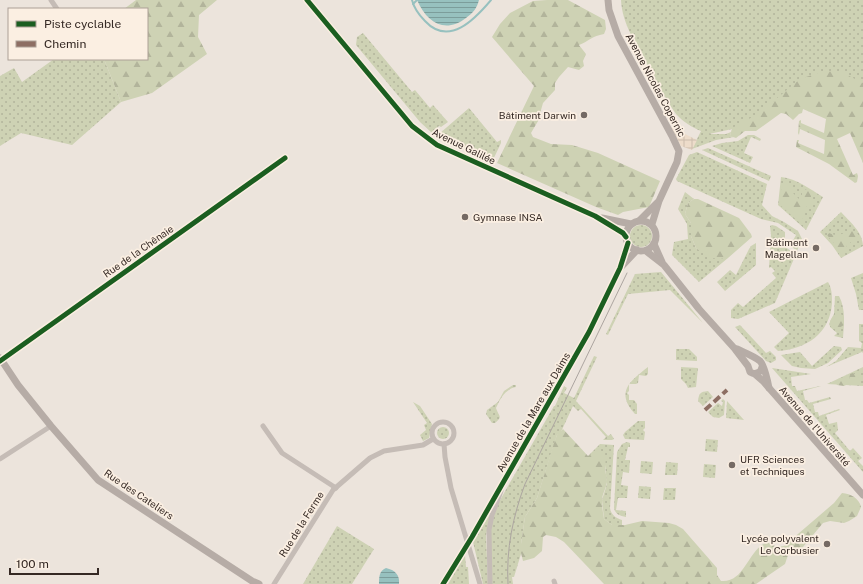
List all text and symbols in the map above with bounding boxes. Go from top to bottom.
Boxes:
legend [8,8,148,60]
text: Piste cyclable [44,17,121,31]
street label: Avenue Nicolas Copernic [624,31,688,139]
text: Chemin [44,37,86,51]
place label: Bâtiment Darwin [499,109,576,121]
marker: Bâtiment Darwin [579,110,589,120]
street label: Avenue Galilée [430,125,498,167]
place label: Gymnase INSA [473,211,543,223]
marker: Gymnase INSA [460,212,470,222]
street label: Rue de la Chênaie [101,222,176,280]
place label: Bâtiment Magellan [765,236,808,260]
marker: Bâtiment Magellan [811,243,821,253]
street label: Avenue de la Mare aux Daims [494,350,572,474]
street label: Avenue de l'Université [777,383,853,469]
place label: UFR Sciences et Techniques [740,453,805,477]
marker: UFR Sciences et Techniques [727,460,737,470]
street label: Rue des Cateliers [102,466,176,522]
street label: Rue de la Ferme [276,489,326,559]
place label: Lycée polyvalent Le Corbusier [741,532,819,556]
marker: Lycée polyvalent Le Corbusier [822,539,832,549]
scale bar [10,550,98,576]
text: 100 m [16,557,49,571]

